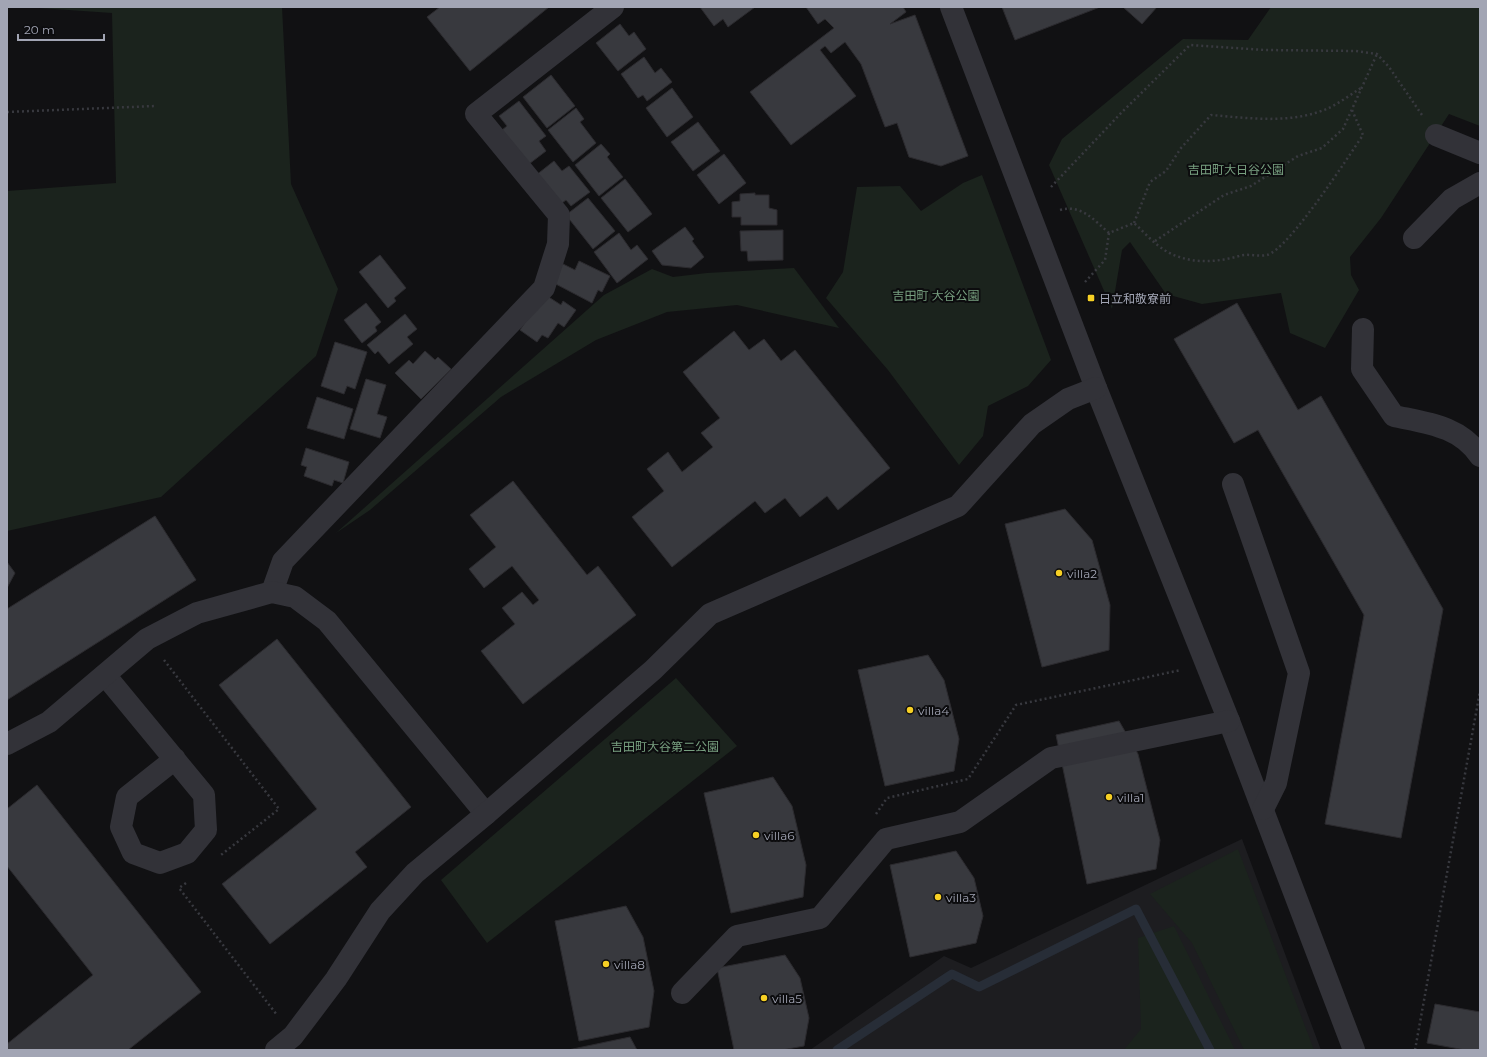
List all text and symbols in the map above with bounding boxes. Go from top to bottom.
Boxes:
scale bar [18,16,104,42]
text: 20 m [24,22,55,37]
park label: 吉田町大日谷公園 [1188,162,1284,177]
park label: 吉田町 大谷公園 [892,288,980,303]
place label: 日立和敬寮前 [1099,291,1171,306]
marker: 日立和敬寮前 [1086,293,1096,303]
place label: villa2 [1067,566,1097,581]
marker: villa2 [1054,568,1064,578]
place label: villa4 [918,703,949,718]
marker: villa4 [905,705,915,715]
park label: 吉田町大谷第二公園 [611,739,719,754]
place label: villa1 [1117,790,1144,805]
marker: villa1 [1104,792,1114,802]
place label: villa6 [764,828,795,843]
marker: villa6 [751,830,761,840]
place label: villa3 [946,890,976,905]
marker: villa3 [933,892,943,902]
place label: villa8 [614,957,645,972]
marker: villa8 [601,959,611,969]
place label: villa5 [772,991,802,1006]
marker: villa5 [759,993,769,1003]

